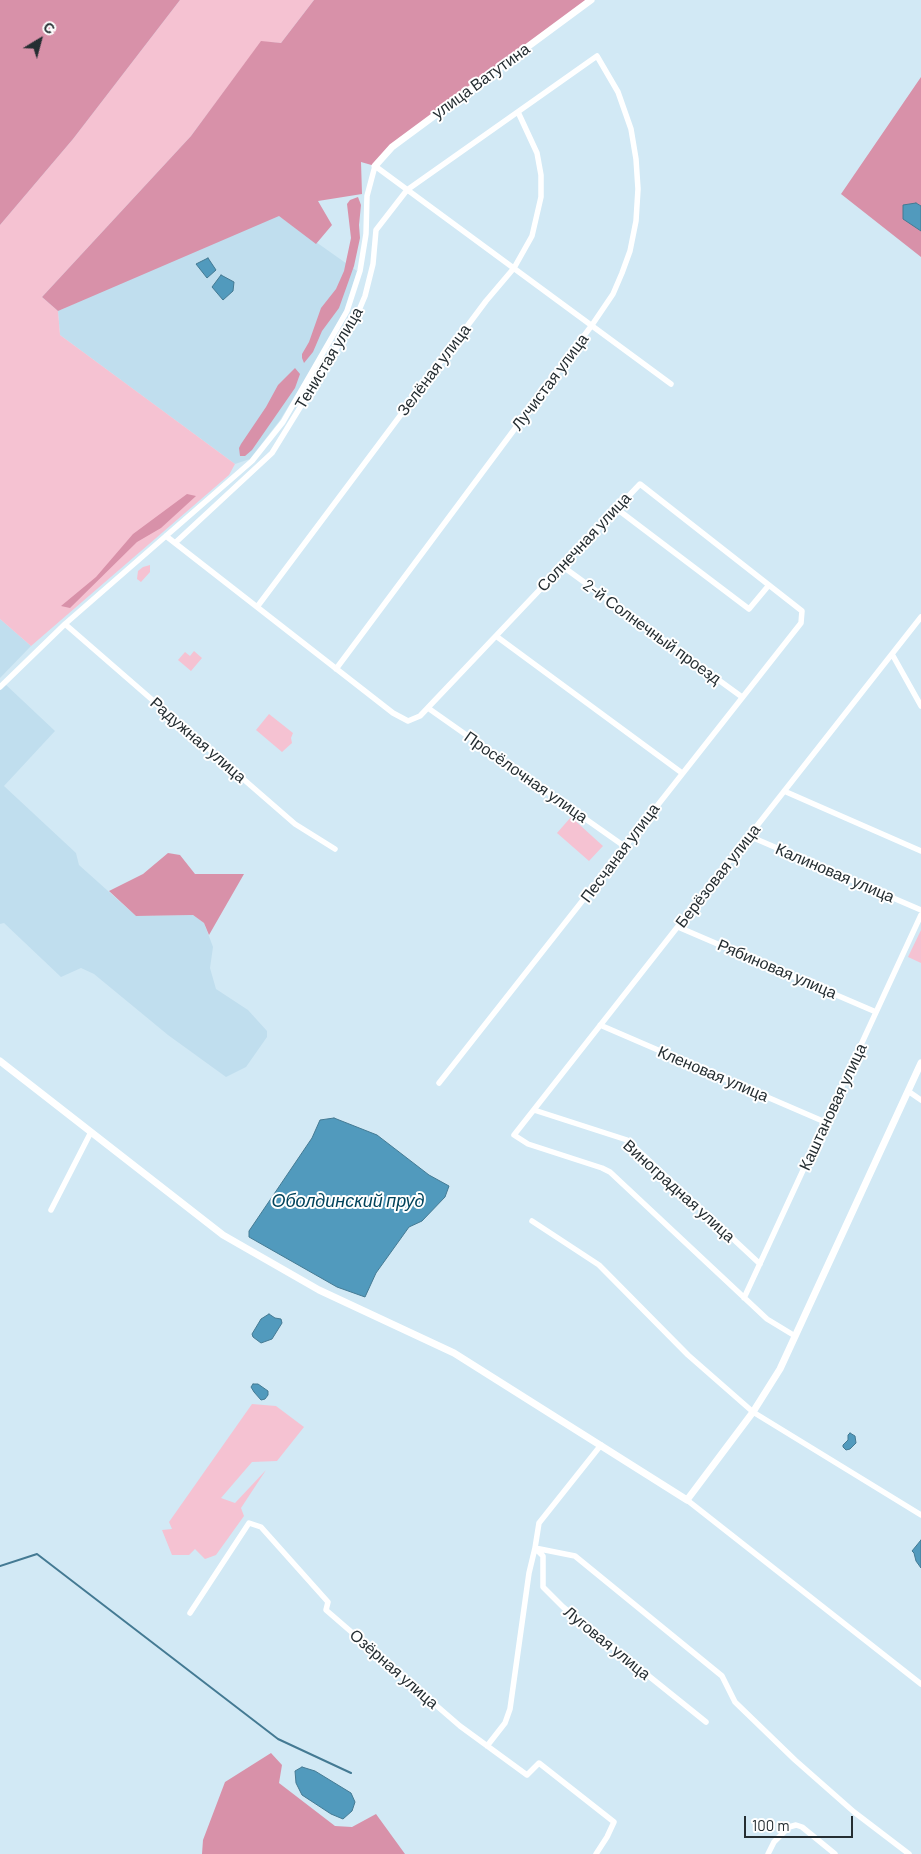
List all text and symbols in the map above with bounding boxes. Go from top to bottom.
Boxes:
north arrow [15,15,65,65]
text: С [40,18,58,37]
street label: улица Ватутина [428,39,534,123]
street label: Тенистая улица [291,304,367,412]
street label: Зелёная улица [393,320,475,420]
street label: Лучистая улица [507,330,593,434]
street label: Солнечная улица [533,488,635,596]
street label: 2-й Солнечный проезд [579,576,725,688]
street label: Радужная улица [146,693,250,787]
street label: Просёлочная улица [461,727,591,827]
street label: Песчаная улица [577,800,663,906]
street label: Берёзовая улица [672,820,764,932]
street label: Калиновая улица [773,839,897,907]
street label: Рябиновая улица [714,935,840,1003]
street label: Каштановая улица [795,1040,871,1174]
street label: Кленовая улица [655,1042,771,1106]
street label: Виноградная улица [619,1136,739,1246]
water label: Оболдинский пруд [271,1190,425,1212]
street label: Луговая улица [560,1602,654,1684]
street label: Озёрная улица [346,1625,442,1713]
scale bar [746,1806,855,1838]
text: 100 m [752,1816,790,1834]

